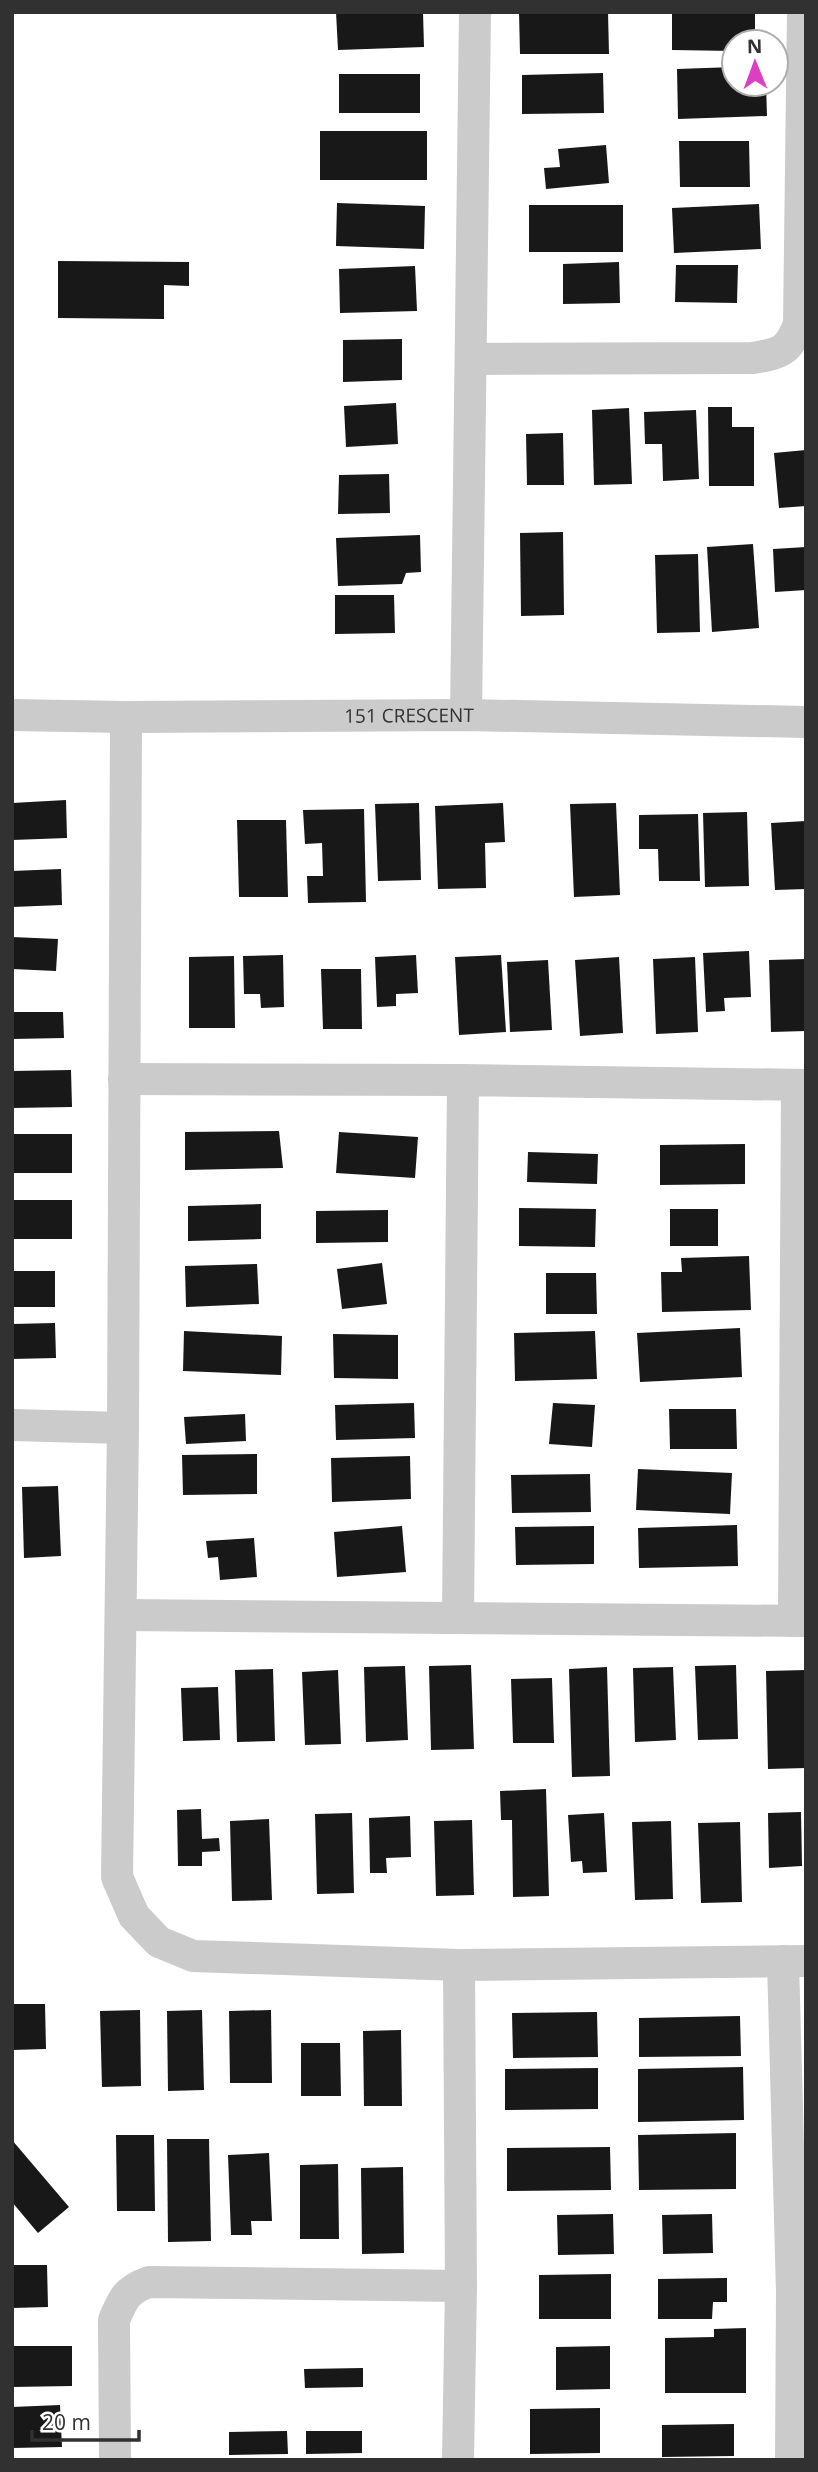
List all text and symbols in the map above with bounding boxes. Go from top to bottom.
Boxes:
north arrow [720,28,790,98]
text: N [747,33,763,59]
street label: 151 CRESCENT [344,702,475,729]
scale bar [32,2398,138,2442]
text: 20 m [42,2408,91,2436]

